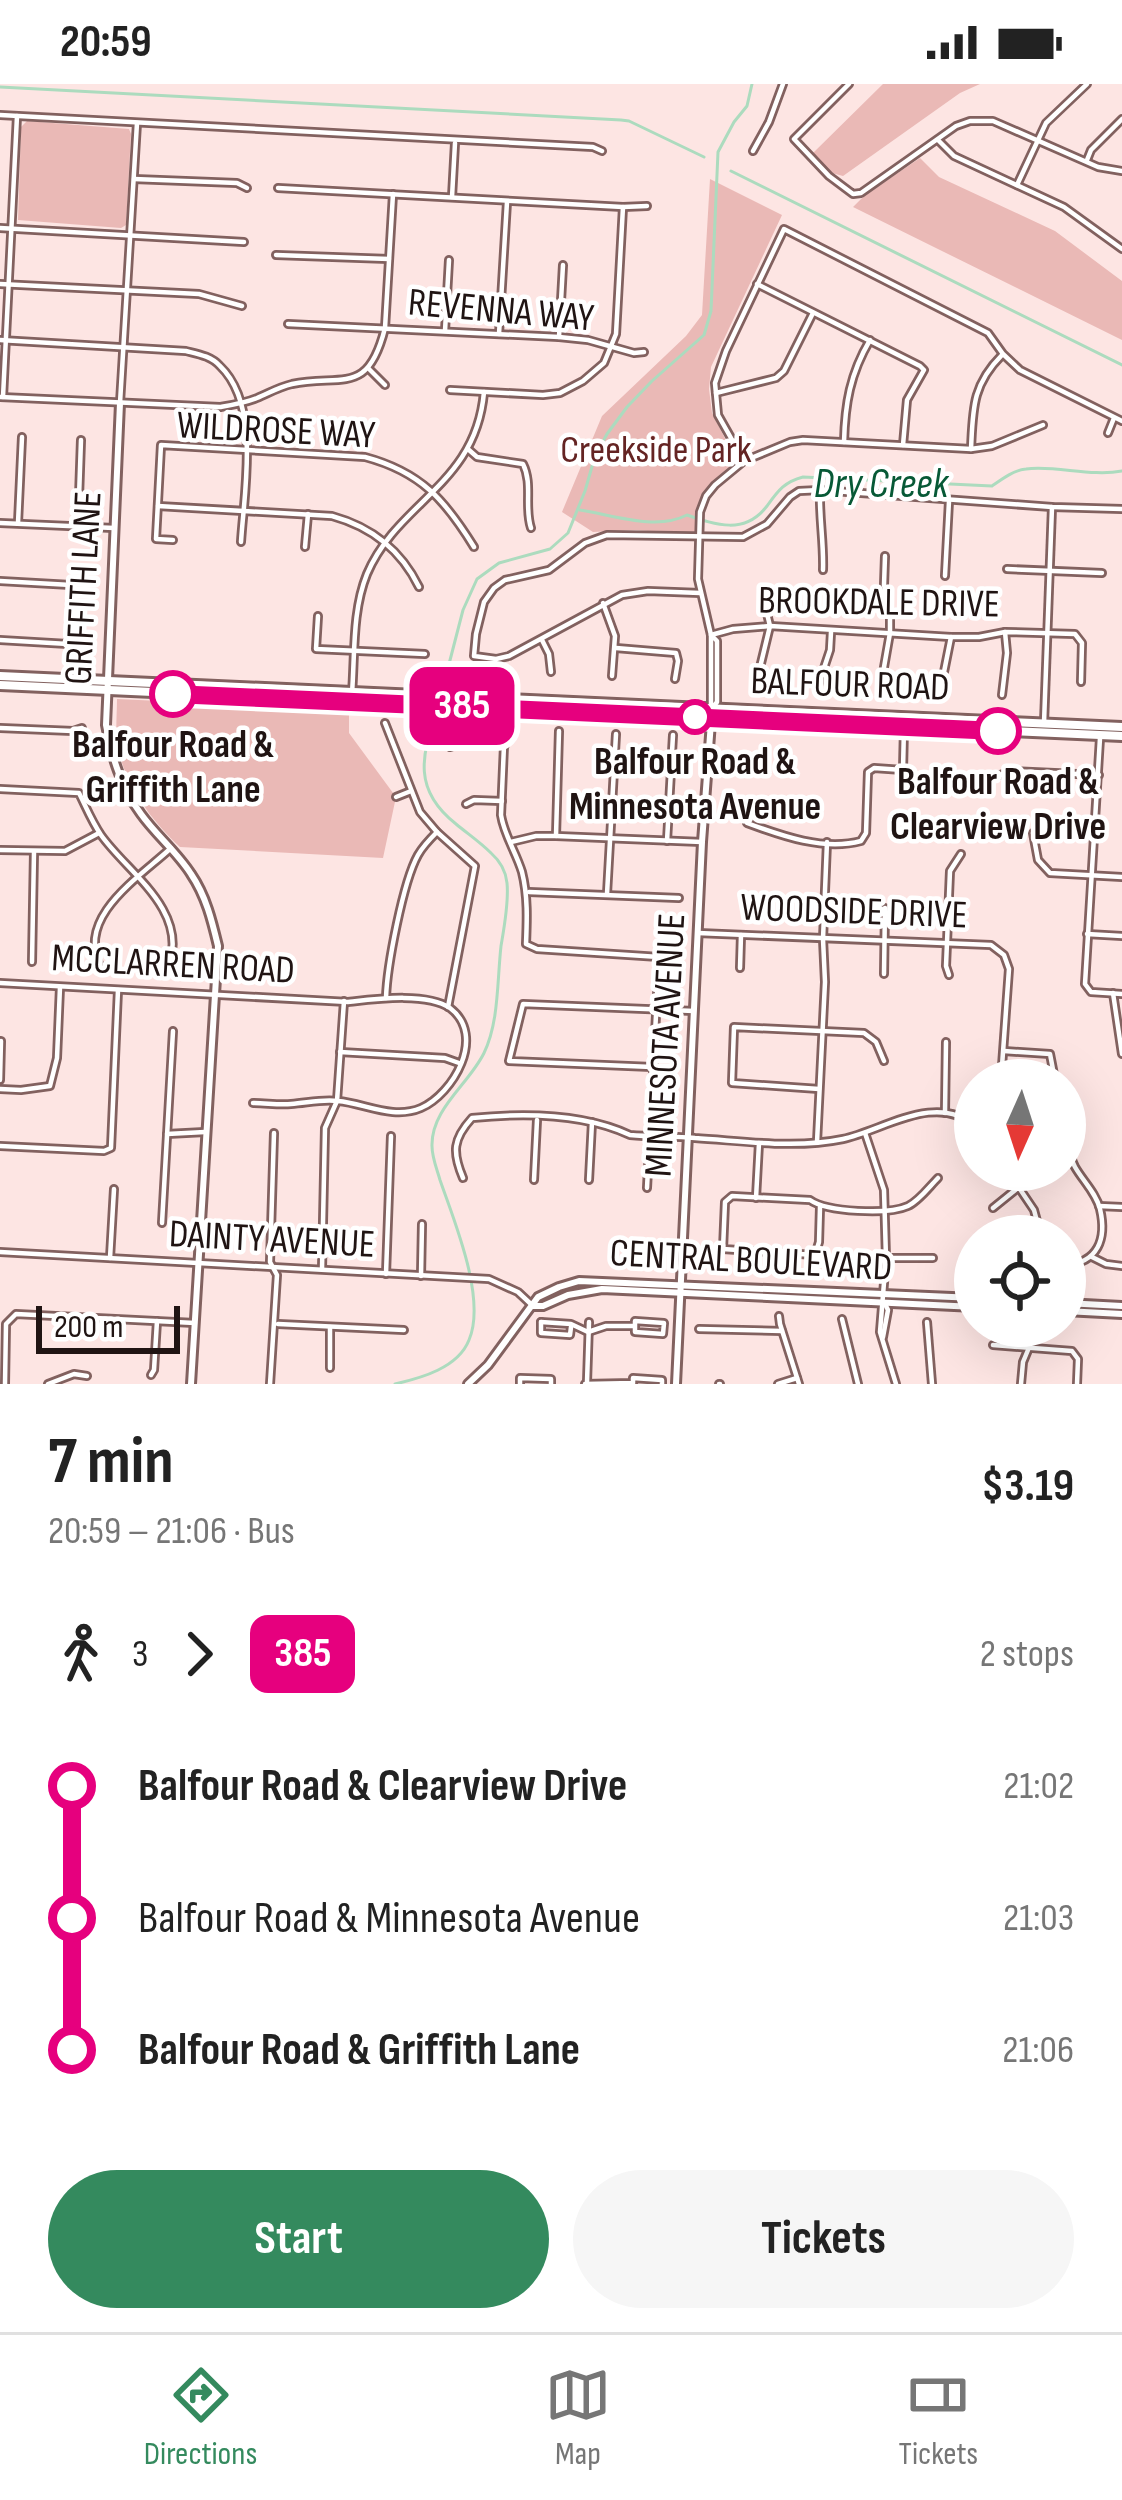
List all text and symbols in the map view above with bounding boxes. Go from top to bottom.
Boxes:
text: 20:59 [60,15,152,70]
street label: REVENNA WAY [406,279,596,343]
street label: WILDROSE WAY [176,402,376,460]
park label: Creekside Park [560,427,752,474]
water label: Dry Creek [814,459,949,510]
street label: GRIFFITH LANE [55,490,113,686]
street label: BROOKDALE DRIVE [758,577,1000,629]
street label: BALFOUR ROAD [750,658,950,712]
line badge: 385 [393,667,531,745]
marker: Balfour Road & Griffith Lane [151,672,195,716]
text: 385 [433,680,491,731]
marker: Balfour Road & Minnesota Avenue [679,701,711,733]
marker: Balfour Road & Clearview Drive [976,709,1020,753]
place label: Balfour Road & Griffith Lane [72,722,274,814]
place label: Balfour Road & Minnesota Avenue [569,739,821,831]
place label: Balfour Road & Clearview Drive [890,759,1106,851]
street label: WOODSIDE DRIVE [740,885,968,939]
street label: MINNESOTA AVENUE [636,912,696,1178]
street label: MCCLARREN ROAD [50,935,296,995]
north arrow [954,1059,1086,1191]
map controls [954,1059,1086,1347]
street label: DAINTY AVENUE [168,1211,376,1269]
button: locate [954,1215,1086,1347]
street label: CENTRAL BOULEVARD [609,1230,893,1292]
scale bar [36,1300,180,1353]
text: 200 m [54,1307,123,1347]
text: 7 min [48,1423,174,1502]
text: $3.19 [981,1459,1074,1514]
text: 20:59 – 21:06 · Bus [48,1508,295,1555]
icon: walk [48,1621,114,1687]
icon: forward [166,1621,232,1687]
text: 385 [274,1628,331,1679]
text: 3 [132,1631,148,1678]
text: 2 stops [980,1631,1074,1678]
text: Balfour Road & Clearview Drive [138,1759,627,1814]
text: 21:02 [1003,1763,1074,1810]
text: Balfour Road & Minnesota Avenue [138,1891,640,1946]
text: 21:03 [1003,1895,1074,1942]
text: Balfour Road & Griffith Lane [138,2023,580,2078]
text: 21:06 [1002,2027,1074,2074]
button: Start [48,2170,549,2308]
button: Tickets [573,2170,1074,2308]
tab: Directions [144,2362,257,2474]
tab: Map [545,2362,611,2474]
tab: Tickets [898,2362,978,2474]

